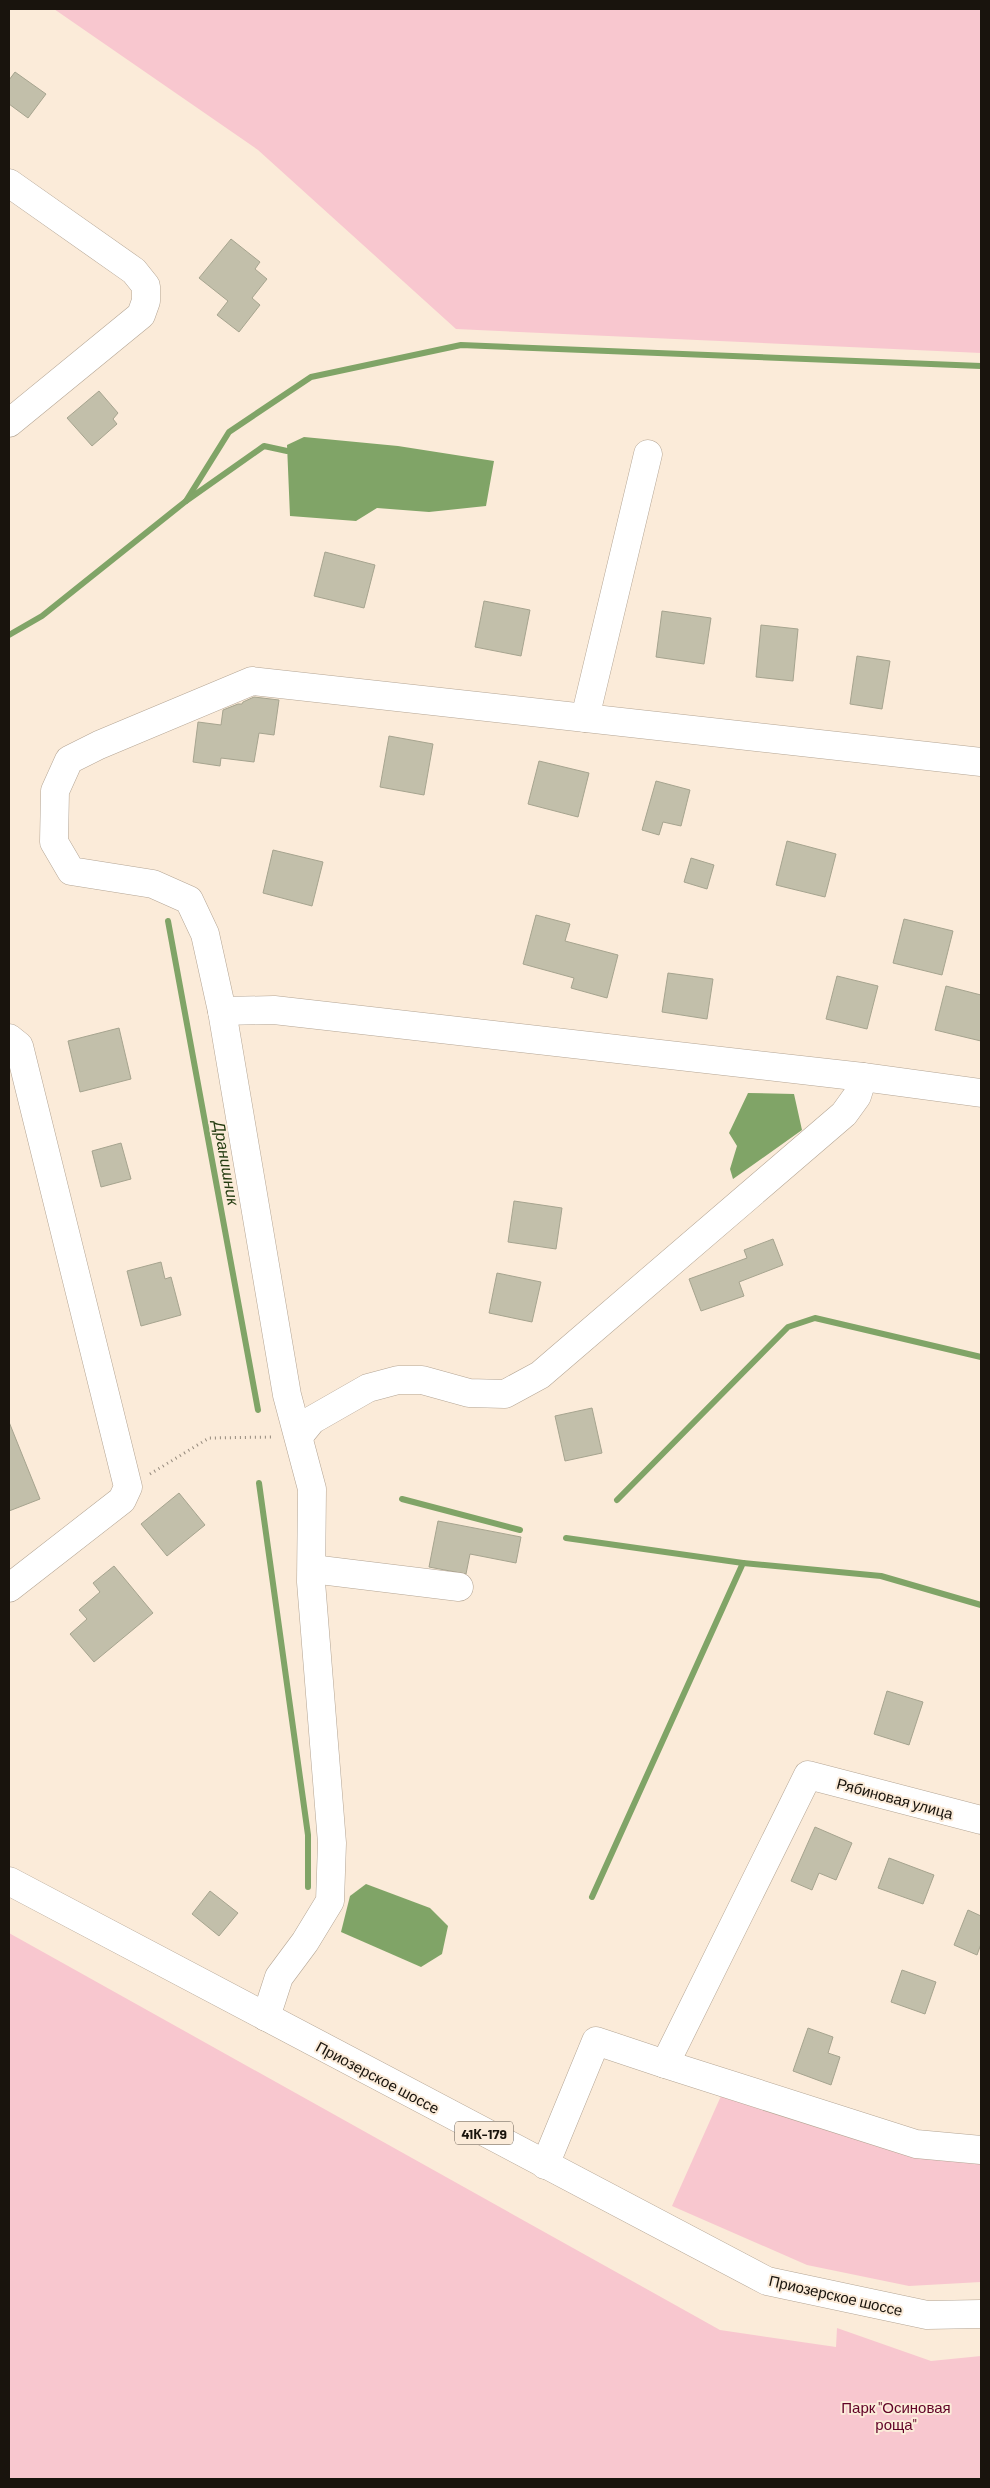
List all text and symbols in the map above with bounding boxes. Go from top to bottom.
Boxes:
water label: Дранишник [210,1117,244,1208]
street label: Рябиновая улица [835,1774,956,1822]
street label: Приозерское шоссе [313,2037,443,2117]
road number: 41К-179 [455,2122,513,2144]
street label: Приозерское шоссе [767,2271,905,2319]
park label: Парк "Осиновая роща" [841,2398,951,2433]

